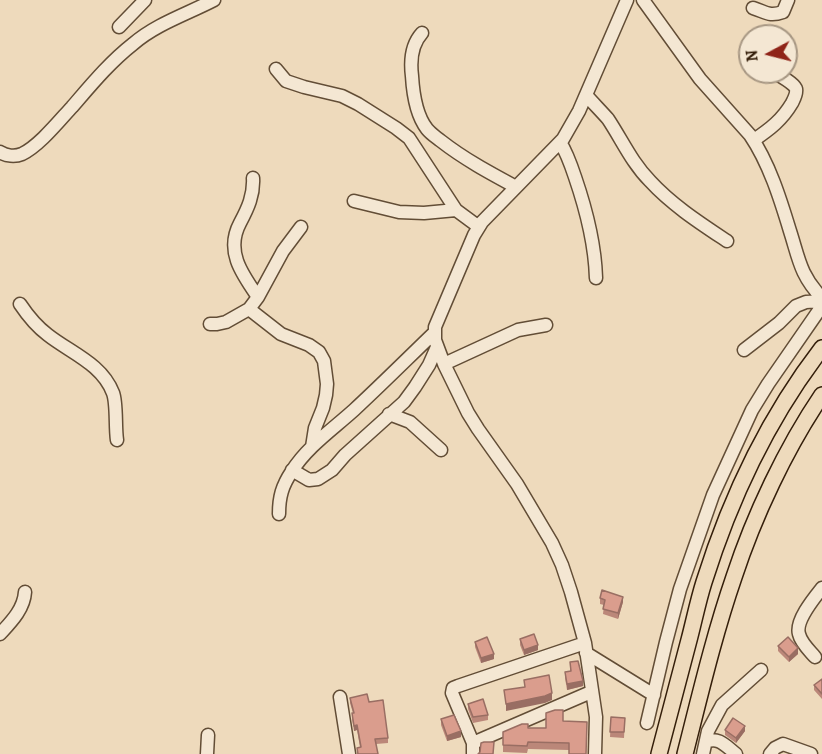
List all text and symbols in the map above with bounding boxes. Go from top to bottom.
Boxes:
north arrow [738,24,798,84]
text: N [740,49,764,63]

